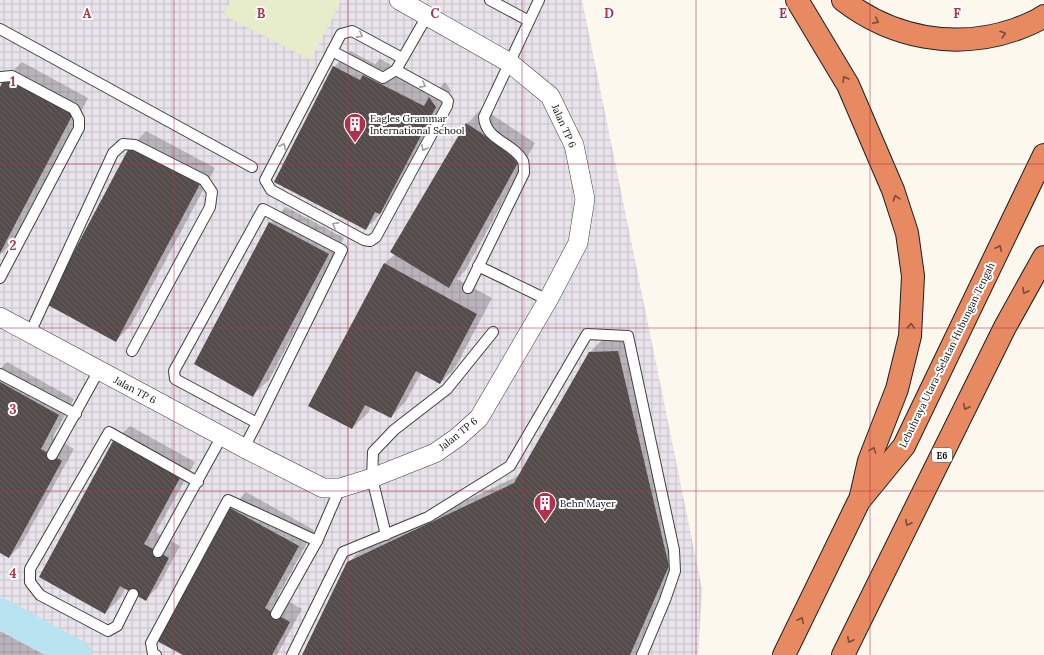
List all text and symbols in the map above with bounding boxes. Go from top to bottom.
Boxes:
text: A [83,5,92,22]
text: B [257,5,266,22]
text: C [431,5,440,22]
text: D [604,5,614,22]
text: E [779,5,787,22]
text: F [953,5,961,22]
one-way arrow [872,16,880,24]
one-way arrow [999,30,1006,39]
one-way arrow [355,31,363,38]
text: 1 [10,73,16,90]
one-way arrow [842,76,849,83]
one-way arrow [419,80,426,88]
street label: Jalan TP 6 [548,101,579,150]
building icon: Eagles Grammar International School [342,111,368,144]
place label: Eagles Grammar International School [370,112,465,137]
one-way arrow [278,142,286,150]
one-way arrow [421,144,429,152]
one-way arrow [892,195,901,202]
one-way arrow [332,222,339,229]
text: 2 [10,237,17,254]
one-way arrow [994,244,1002,252]
street label: Lebuhraya Utara–Selatan Hubungan Tengah [896,260,998,450]
one-way arrow [1022,287,1030,294]
one-way arrow [907,323,915,329]
street label: Jalan TP 6 [111,373,159,407]
text: 3 [9,401,17,418]
one-way arrow [963,403,971,410]
street label: Jalan TP 6 [435,414,480,454]
one-way arrow [869,446,877,453]
road number: E6 [932,448,952,462]
building icon: Behn Mayer [532,490,558,523]
place label: Behn Mayer [560,497,616,510]
one-way arrow [905,519,913,527]
text: 4 [9,565,17,582]
one-way arrow [796,617,804,624]
one-way arrow [847,636,855,643]

